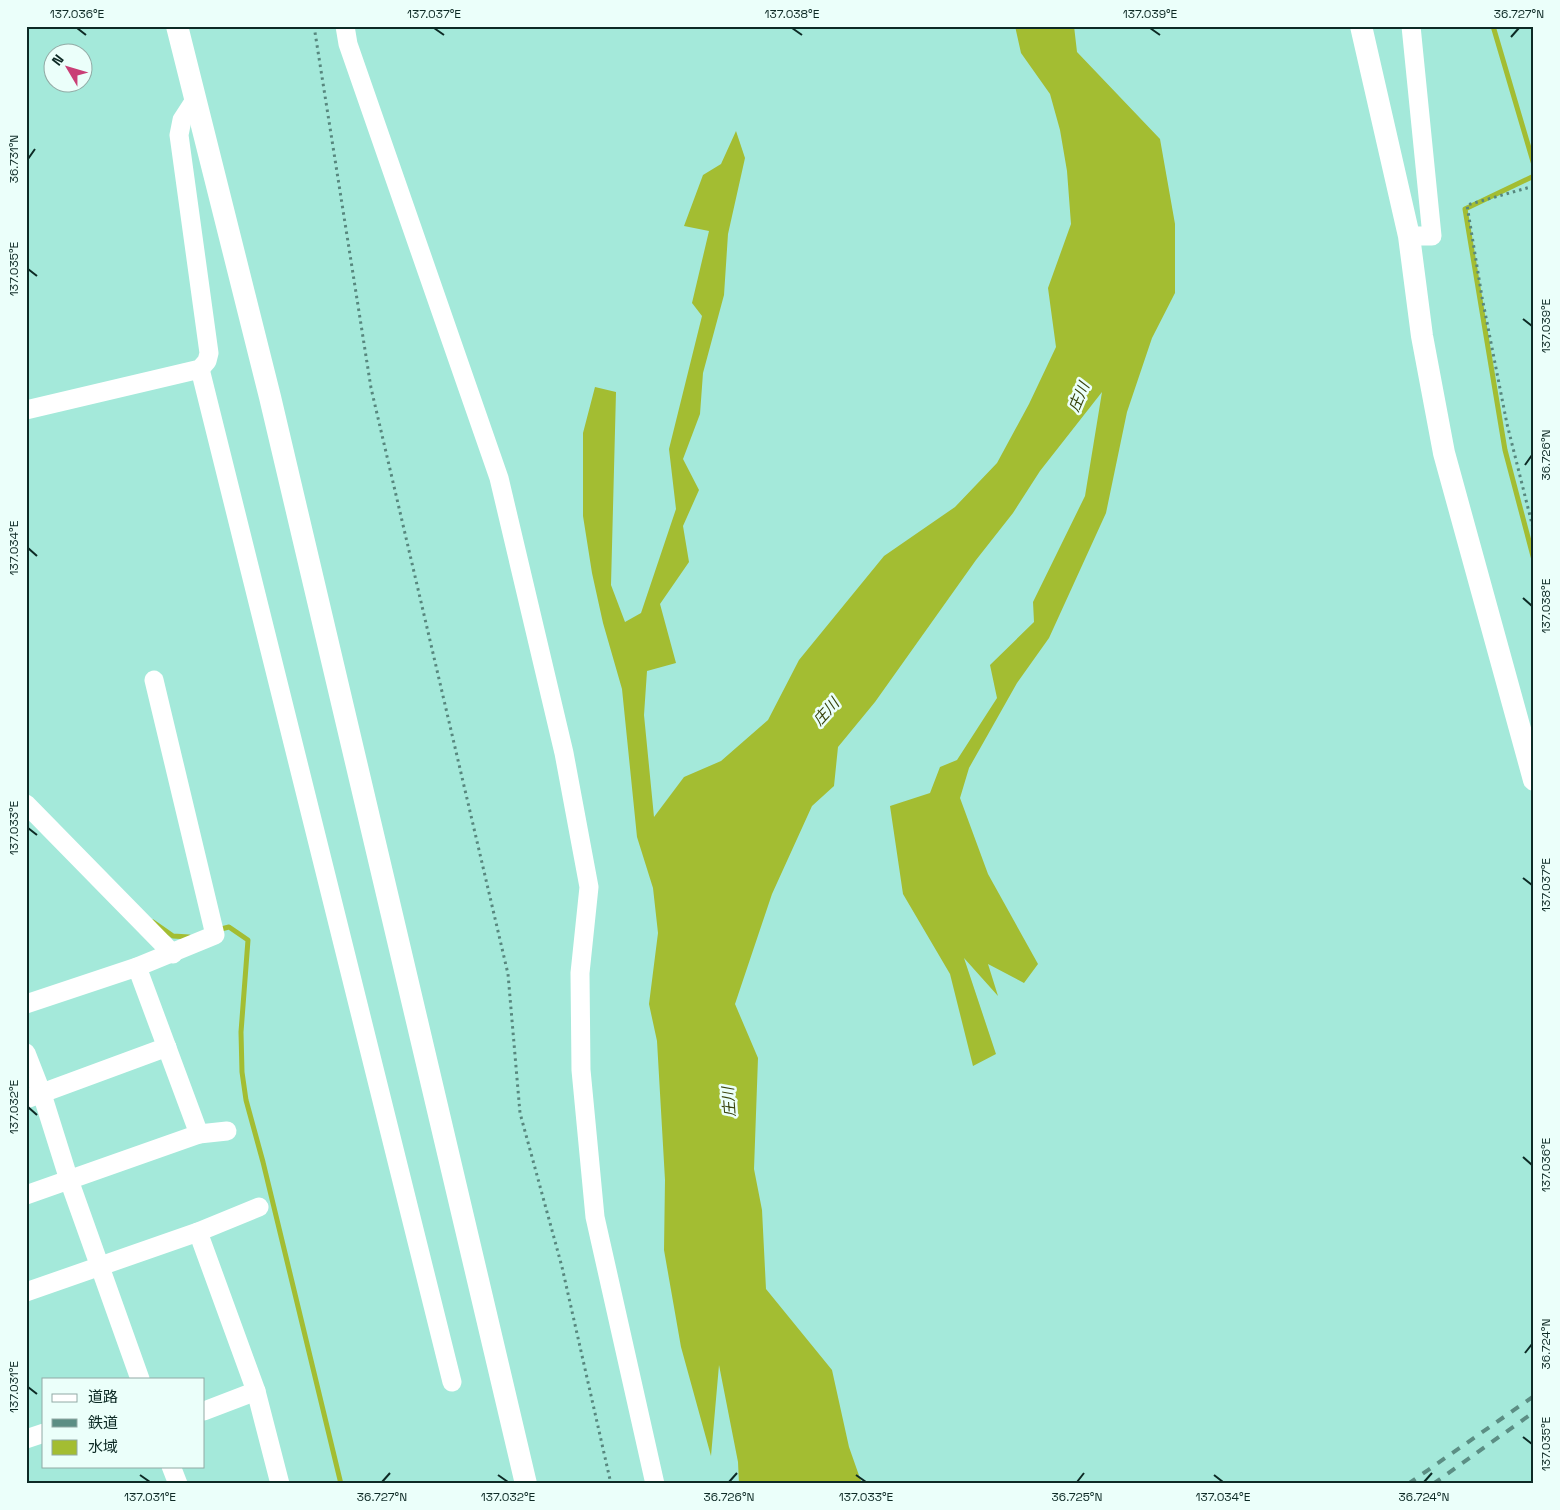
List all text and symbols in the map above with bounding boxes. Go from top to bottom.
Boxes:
text: 137.036°E [50,6,105,22]
text: 137.037°E [407,6,461,22]
text: 137.038°E [765,6,820,22]
text: 137.039°E [1123,6,1178,22]
text: 36.727°N [1494,6,1544,22]
north arrow [42,42,92,92]
text: N [48,51,68,69]
text: 36.731°N [6,135,22,183]
text: 137.035°E [6,241,22,296]
text: 137.039°E [1538,298,1554,353]
water label: 庄川 [1064,377,1094,414]
text: 36.726°N [1538,430,1554,480]
text: 137.034°E [6,520,22,575]
text: 137.038°E [1538,578,1554,633]
water label: 庄川 [809,693,844,729]
text: 137.033°E [6,800,22,855]
text: 137.037°E [1538,858,1554,912]
text: 137.032°E [6,1079,22,1134]
water label: 庄川 [718,1084,739,1118]
text: 137.036°E [1538,1137,1554,1192]
text: 36.724°N [1538,1319,1554,1369]
text: 137.031°E [6,1361,22,1413]
legend [42,1378,205,1468]
text: 道路 [88,1387,118,1406]
text: 鉄道 [88,1413,118,1432]
text: 137.035°E [1538,1416,1554,1471]
text: 水域 [88,1437,118,1456]
text: 137.031°E [124,1489,176,1505]
text: 36.727°N [357,1489,407,1505]
text: 137.032°E [481,1489,536,1505]
text: 36.726°N [704,1489,754,1505]
text: 137.033°E [839,1489,894,1505]
text: 36.725°N [1052,1489,1102,1505]
text: 137.034°E [1196,1489,1251,1505]
text: 36.724°N [1399,1489,1449,1505]

